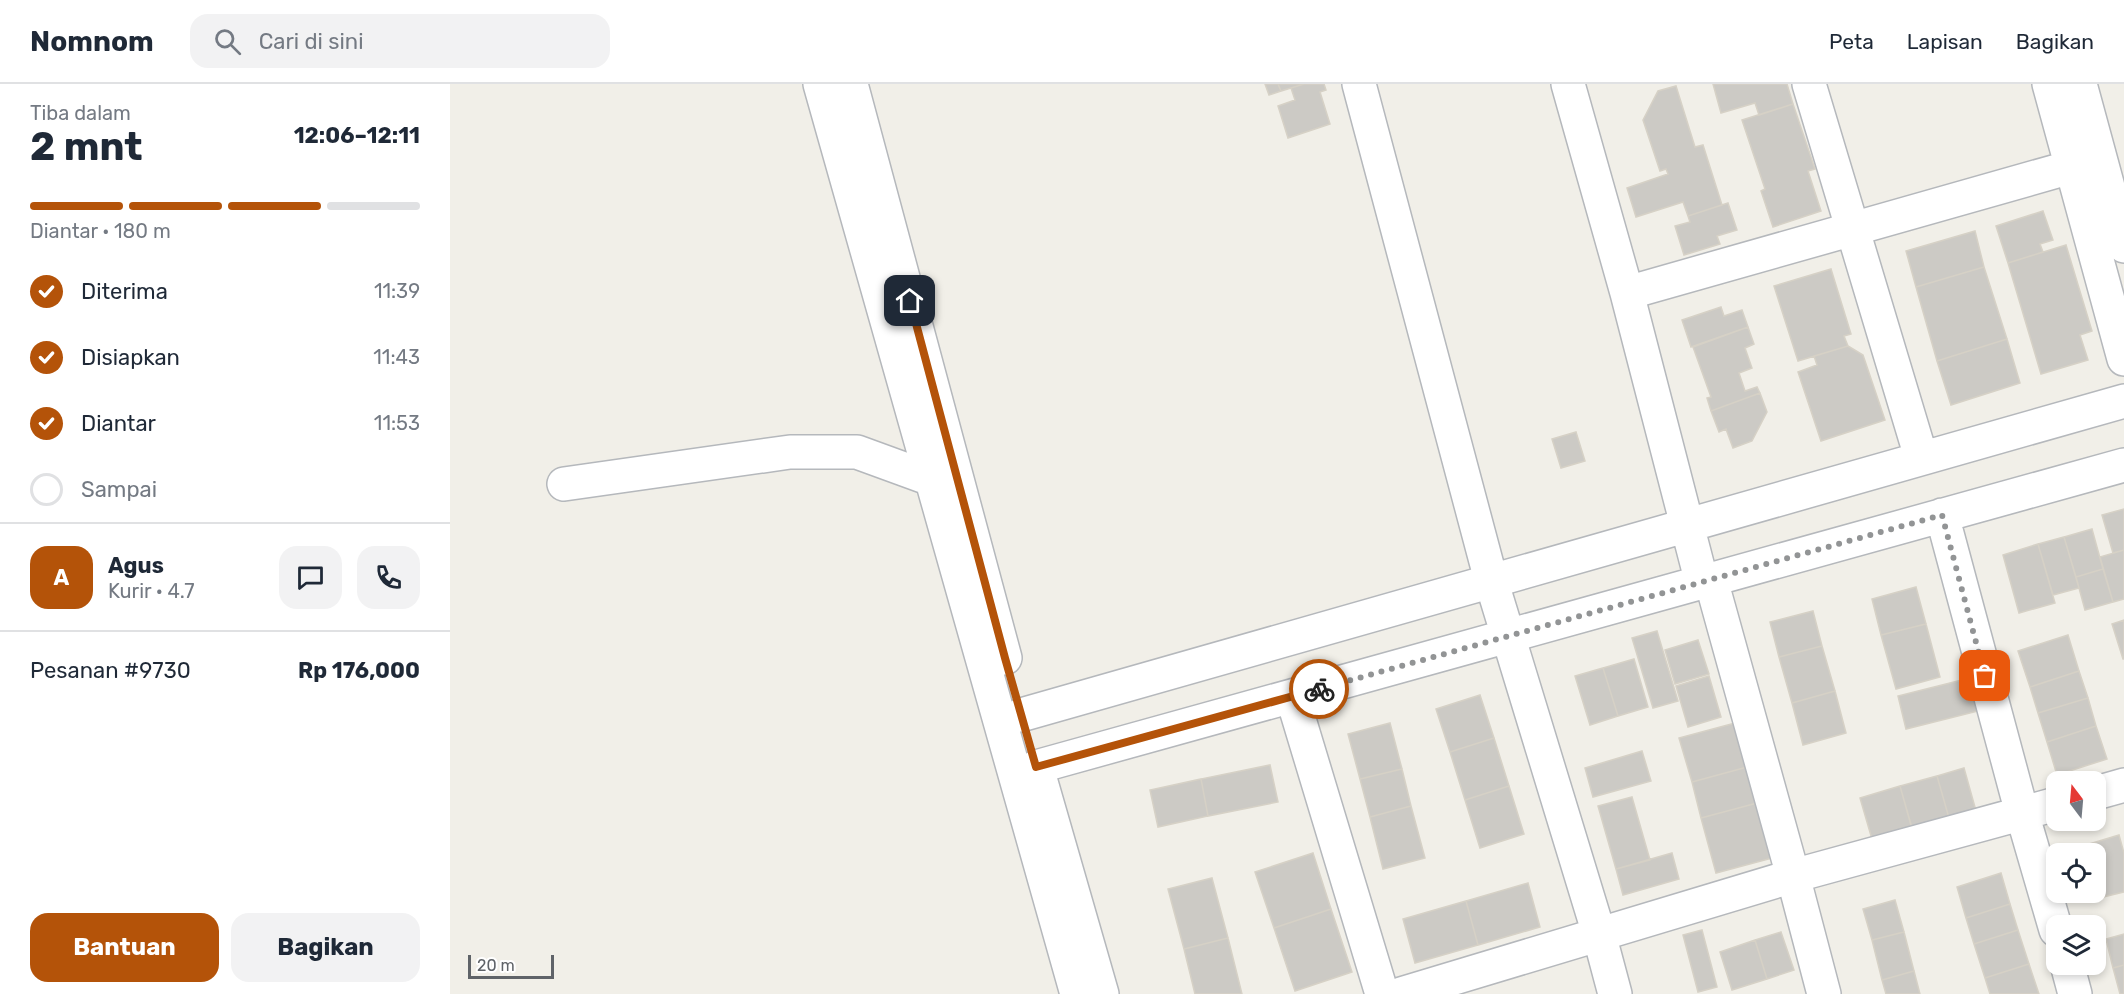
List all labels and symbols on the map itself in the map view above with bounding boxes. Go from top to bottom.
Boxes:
pin [884,275,935,326]
pin [1959,650,2010,701]
courier [1289,659,1349,719]
north arrow [2046,771,2106,831]
scale bar [468,952,554,980]

